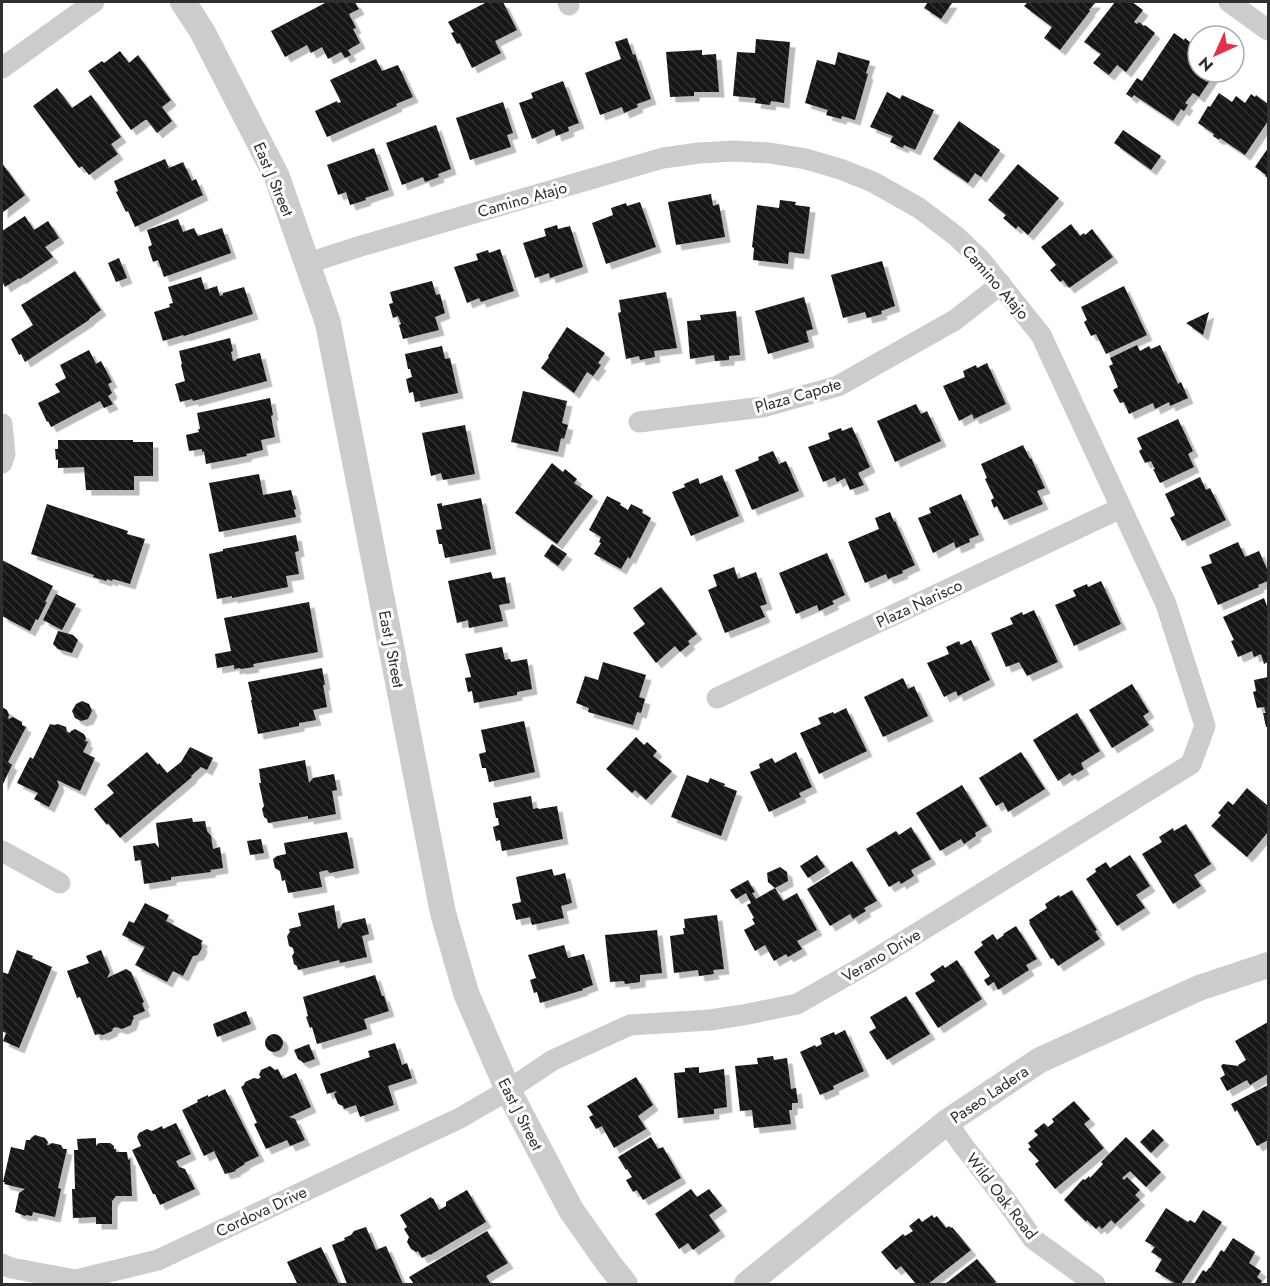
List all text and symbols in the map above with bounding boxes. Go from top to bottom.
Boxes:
north arrow [1186,24,1246,84]
text: N [1193,52,1218,77]
street label: East J Street [248,139,300,220]
street label: Camino Atajo [475,176,570,223]
street label: Camino Atajo [957,240,1035,325]
street label: Plaza Capote [752,372,844,419]
street label: Plaza Narisco [872,573,966,633]
street label: East J Street [373,608,410,690]
street label: Verano Drive [838,923,925,988]
street label: Paseo Ladera [946,1060,1033,1129]
street label: East J Street [493,1074,549,1155]
street label: Wild Oak Road [960,1148,1043,1244]
street label: Cordova Drive [212,1180,310,1243]

